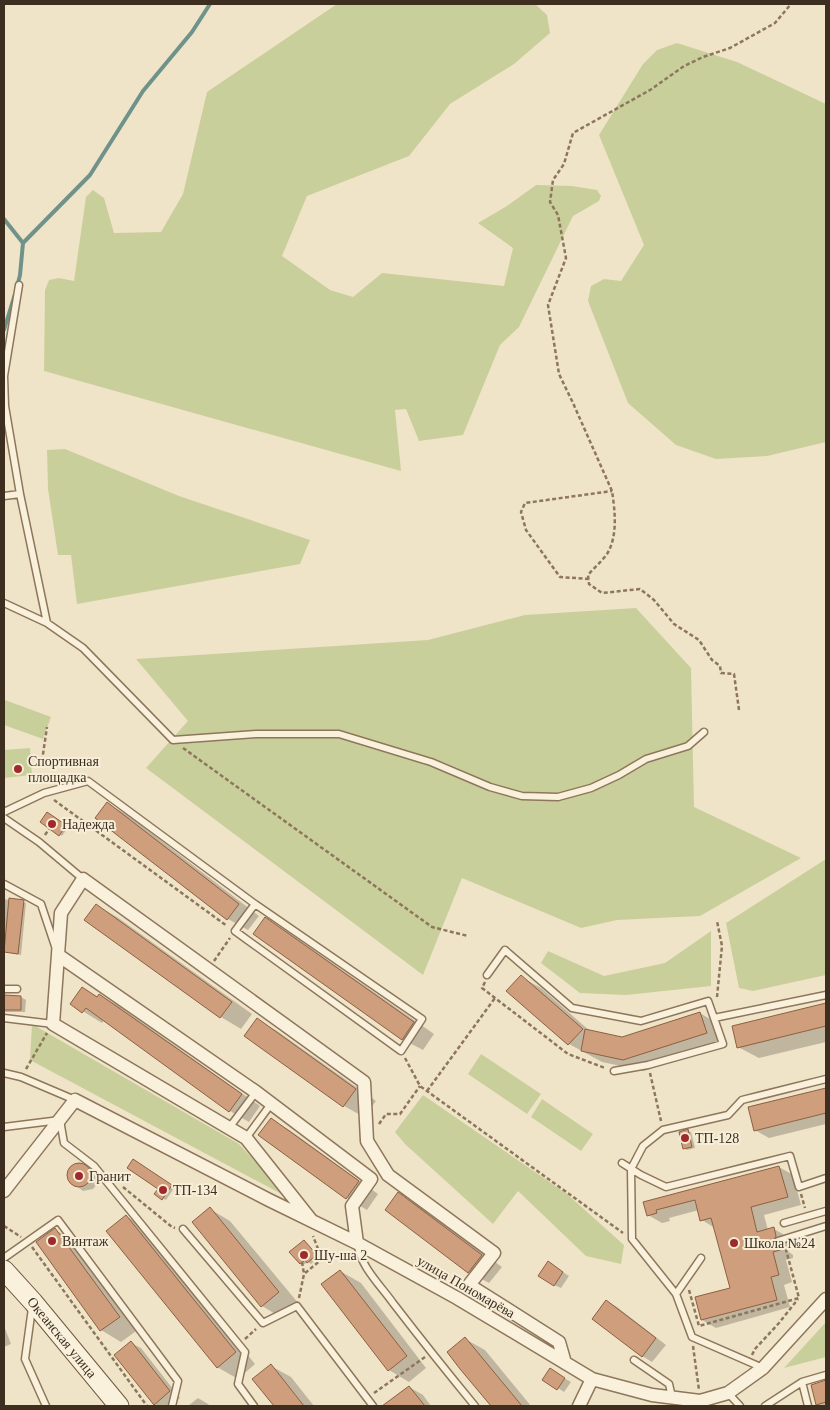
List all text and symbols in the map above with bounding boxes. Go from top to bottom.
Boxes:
place label: Спортивная площадка [28,754,100,785]
marker: Спортивная площадка [12,763,24,775]
place label: Надежда [62,817,115,832]
marker: Надежда [46,818,58,830]
place label: ТП-128 [695,1131,739,1146]
marker: ТП-128 [679,1132,691,1144]
place label: Гранит [89,1169,131,1184]
marker: Гранит [73,1170,85,1182]
place label: ТП-134 [173,1183,217,1198]
marker: ТП-134 [157,1184,169,1196]
place label: Винтаж [62,1234,109,1249]
marker: Винтаж [46,1235,58,1247]
place label: Школа №24 [744,1236,815,1251]
marker: Школа №24 [728,1237,740,1249]
place label: Шу-ша 2 [314,1248,367,1263]
marker: Шу-ша 2 [298,1249,310,1261]
street label: улица Пономарёва [415,1253,518,1321]
street label: Океанская улица [24,1294,100,1381]

